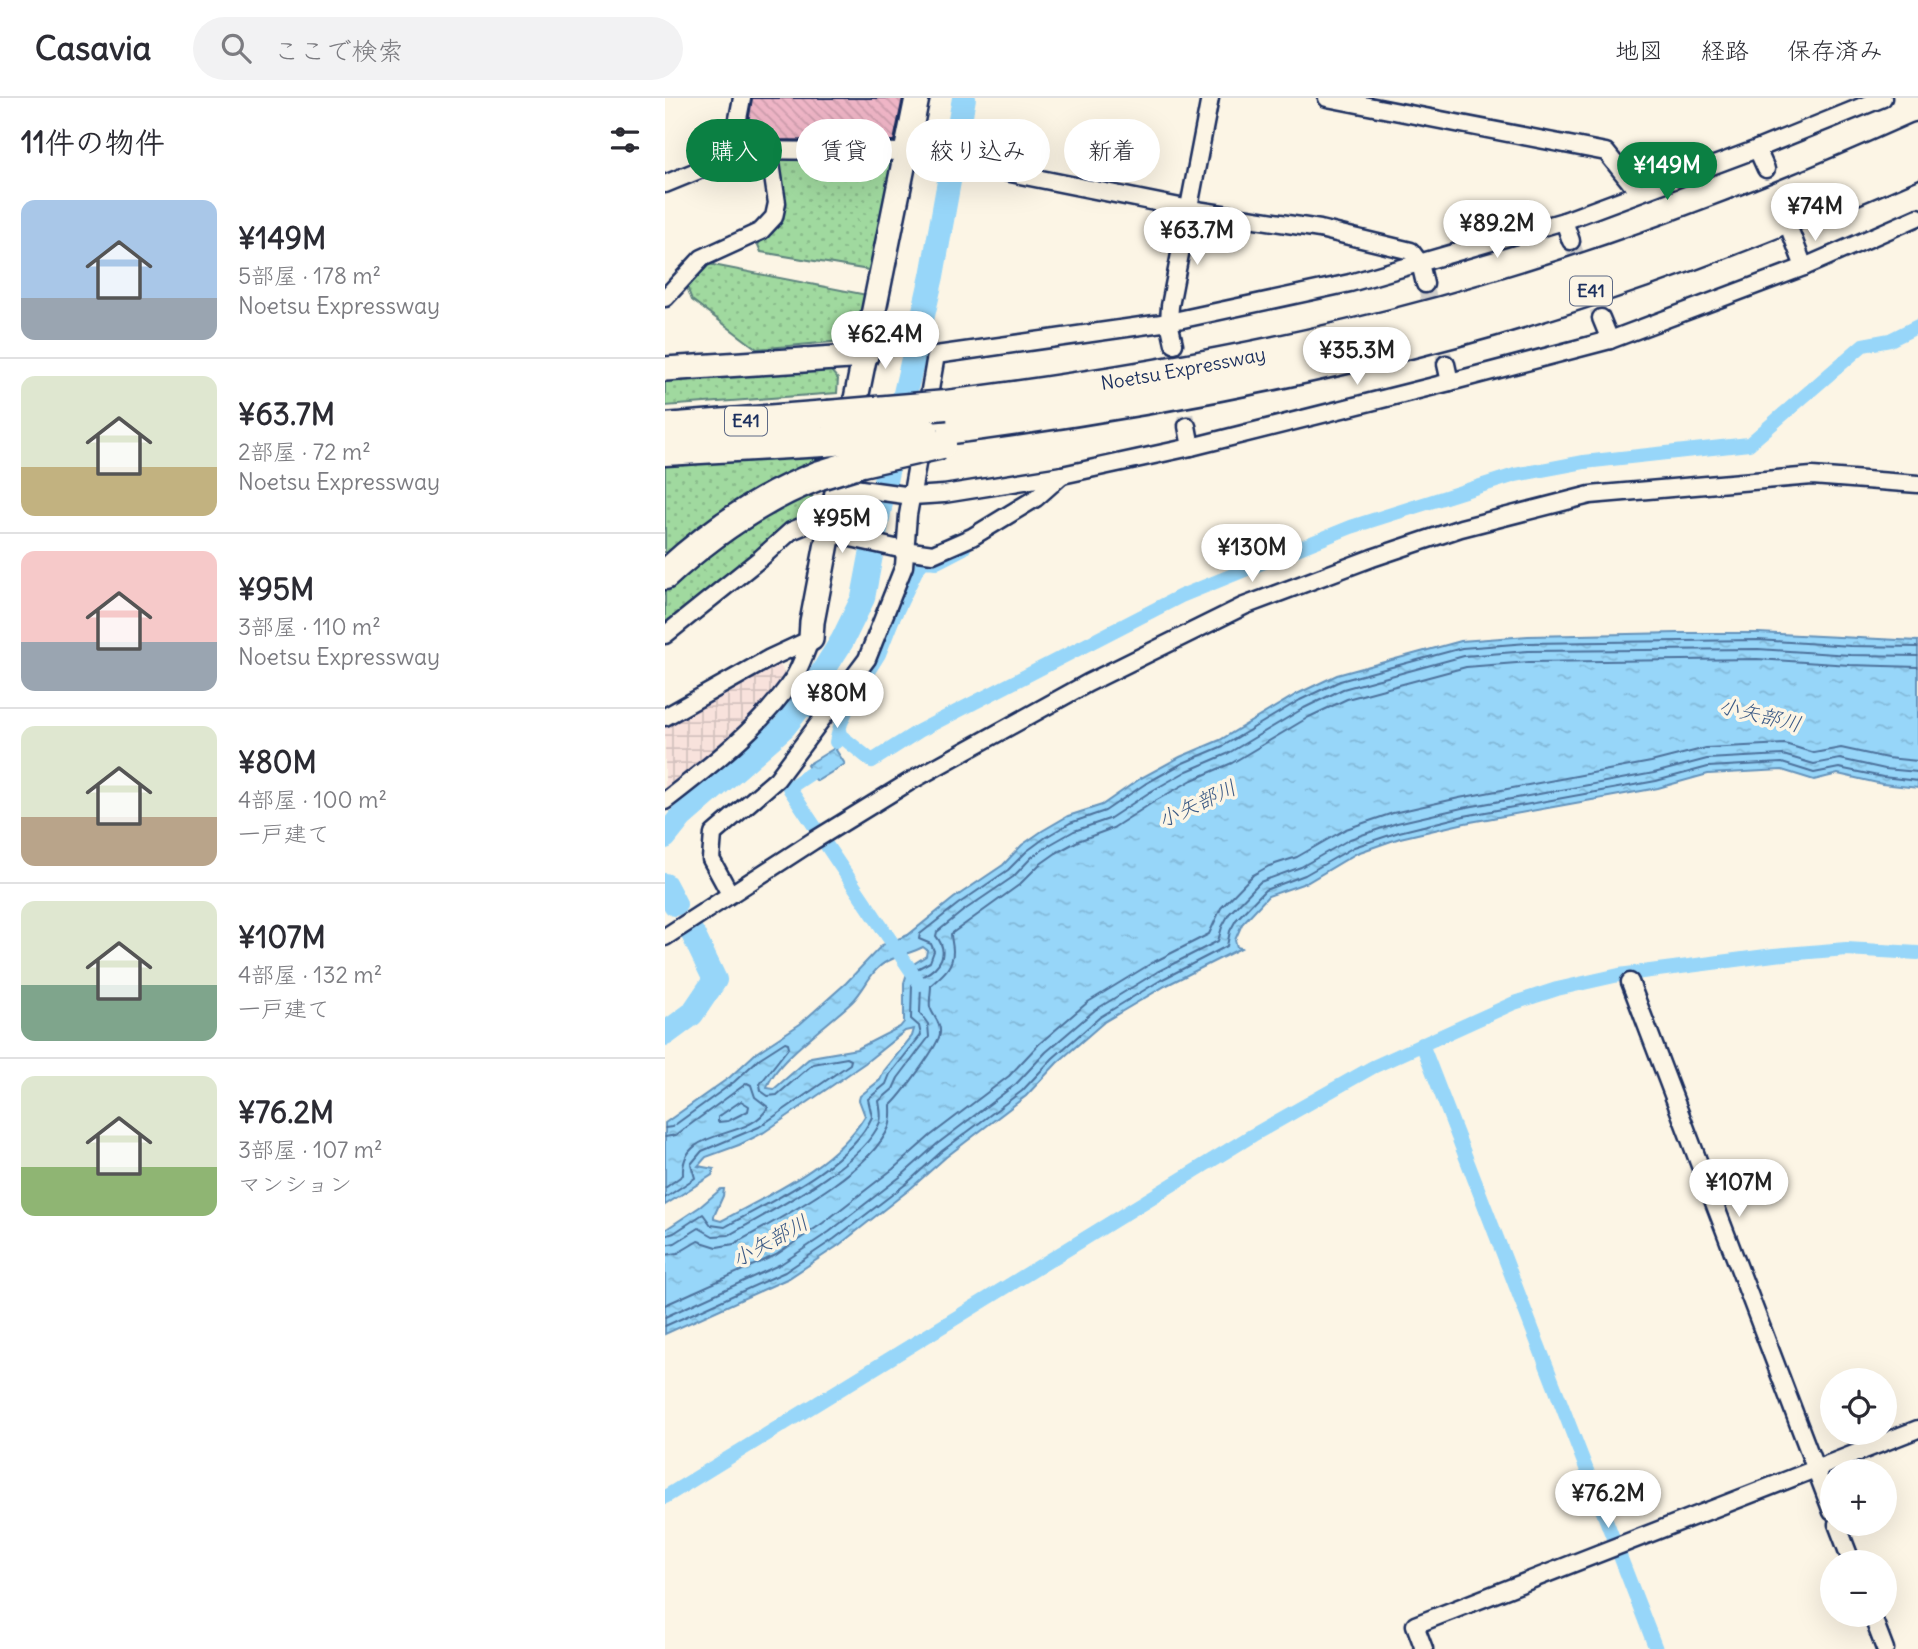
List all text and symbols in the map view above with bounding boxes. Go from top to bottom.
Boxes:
search box [193,17,683,80]
text: Casavia [35,27,151,69]
icon: search [217,29,255,67]
text: ここで検索 [273,34,403,67]
text: 地図 [1615,35,1663,65]
text: 経路 [1701,35,1749,65]
text: 保存済み [1787,35,1883,65]
chip: 購入 [686,119,782,182]
chip: 賃貸 [796,119,892,182]
chip: 絞り込み [906,119,1050,182]
chip: 新着 [1064,119,1160,182]
icon: filters [606,121,644,159]
text: 11件の物件 [21,123,165,161]
pin: ¥149M [1618,142,1716,202]
text: ¥149M [1633,150,1701,179]
pin: ¥74M [1774,184,1856,243]
text: ¥74M [1787,191,1843,220]
pin: ¥89.2M [1440,200,1554,260]
pin: ¥63.7M [1140,208,1254,267]
text: ¥89.2M [1459,208,1535,237]
text: ¥63.7M [1160,215,1234,244]
text: ¥149M [238,219,326,257]
icon: home [77,228,161,312]
text: 5部屋 · 178 m² [238,261,381,290]
road number: E41 [1570,276,1612,306]
text: Noetsu Expressway [238,291,440,320]
pin: ¥62.4M [828,312,942,371]
text: ¥62.4M [847,319,923,348]
pin: ¥35.3M [1300,328,1414,387]
text: ¥35.3M [1319,335,1395,364]
street label: Noetsu Expressway [1099,341,1268,395]
text: ¥63.7M [238,395,335,433]
icon: home [77,404,161,488]
road number: E41 [725,407,767,436]
text: 2部屋 · 72 m² [238,437,371,466]
text: Noetsu Expressway [238,467,440,496]
pin: ¥95M [801,496,883,555]
text: ¥95M [813,503,871,532]
pin: ¥130M [1203,524,1301,584]
text: ¥130M [1217,532,1287,561]
text: ¥95M [238,570,314,608]
icon: home [77,579,161,663]
text: 3部屋 · 110 m² [238,612,381,641]
text: Noetsu Expressway [238,642,440,671]
pin: ¥80M [796,670,878,730]
text: ¥80M [807,678,867,707]
water label: 小矢部川 [1716,691,1804,738]
text: ¥80M [238,743,317,781]
icon: home [77,754,161,838]
water label: 小矢部川 [1153,774,1241,834]
text: 4部屋 · 100 m² [238,785,387,814]
text: 一戸建て [238,819,330,848]
text: ¥107M [238,918,326,956]
icon: home [77,929,161,1013]
text: 4部屋 · 132 m² [238,960,382,989]
text: 一戸建て [238,994,330,1023]
text: ¥76.2M [238,1093,334,1131]
icon: home [77,1104,161,1188]
text: 3部屋 · 107 m² [238,1135,383,1164]
pin: ¥107M [1690,1160,1788,1219]
text: ¥107M [1705,1167,1773,1196]
text: マンション [238,1169,352,1198]
water label: 小矢部川 [726,1208,813,1273]
map controls [1820,1368,1897,1627]
button: locate [1820,1368,1897,1445]
button: + [1820,1459,1897,1536]
pin: ¥76.2M [1551,1470,1665,1530]
text: ¥76.2M [1571,1478,1645,1507]
button: − [1820,1550,1897,1627]

